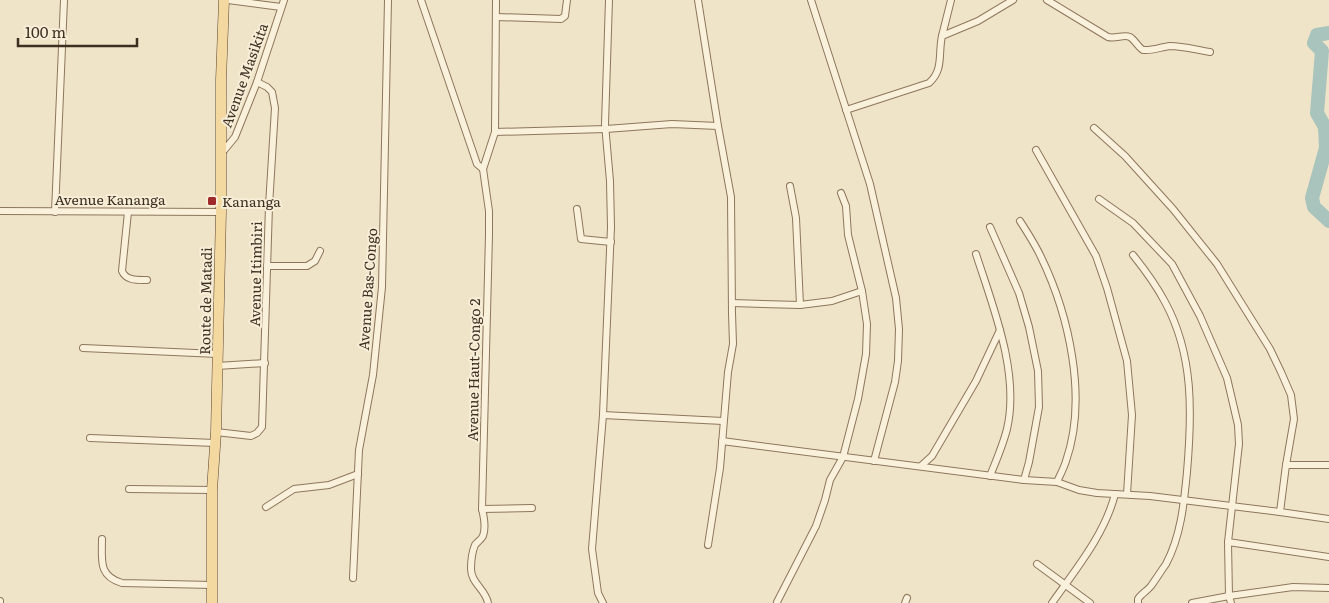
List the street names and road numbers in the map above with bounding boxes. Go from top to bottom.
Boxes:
street label: Avenue Masikita [216,19,272,130]
street label: Avenue Kananga [55,189,166,209]
street label: Avenue Itimbiri [244,221,266,327]
street label: Avenue Bas-Congo [353,227,381,351]
street label: Route de Matadi [194,247,216,355]
street label: Avenue Haut-Congo 2 [462,298,484,442]

